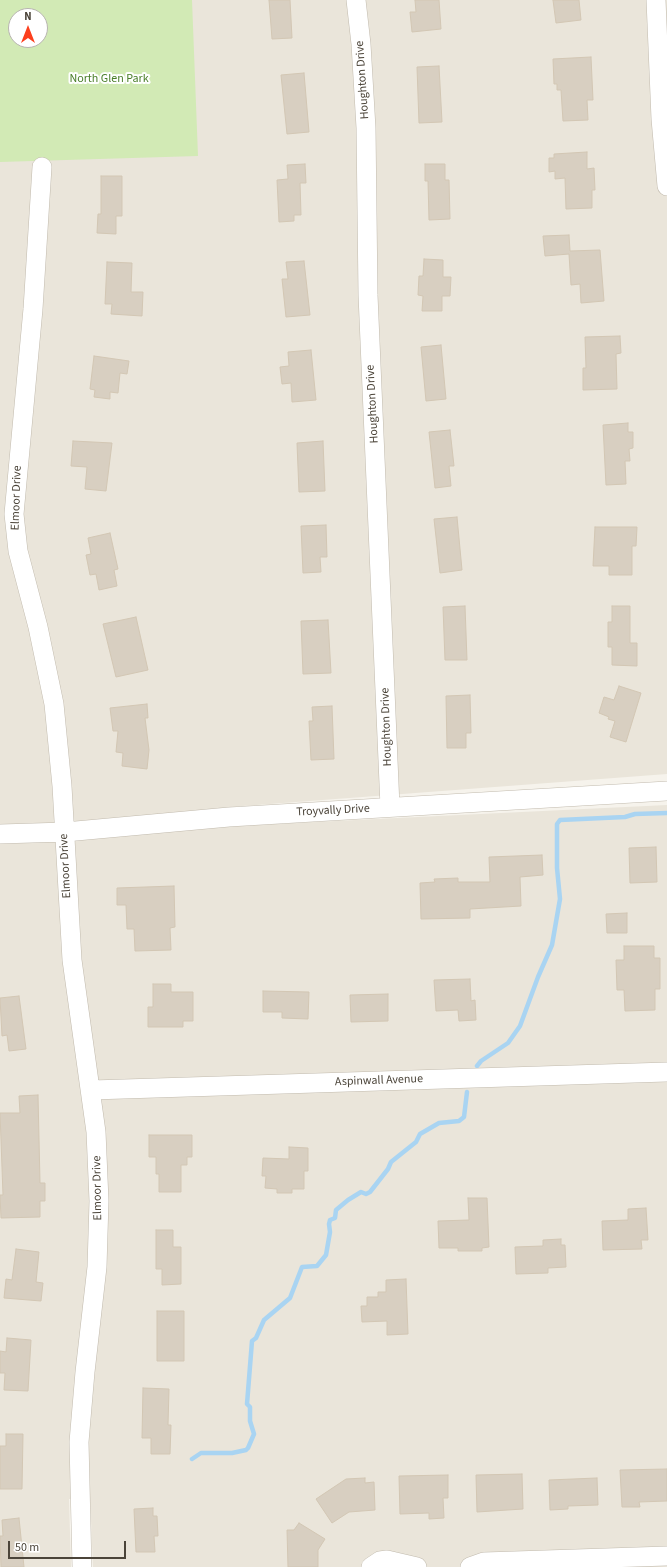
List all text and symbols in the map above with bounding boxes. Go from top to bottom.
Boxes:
north arrow [8,8,48,48]
text: N [24,9,32,24]
street label: Houghton Drive [353,40,373,120]
park label: North Glen Park [69,72,149,86]
street label: Houghton Drive [364,364,382,444]
street label: Elmoor Drive [9,465,25,531]
street label: Houghton Drive [378,687,396,767]
street label: Troyvally Drive [296,802,370,820]
street label: Elmoor Drive [57,833,75,899]
street label: Aspinwall Avenue [335,1072,423,1090]
street label: Elmoor Drive [90,1155,106,1221]
scale bar [10,1533,128,1559]
text: 50 m [15,1539,39,1556]

